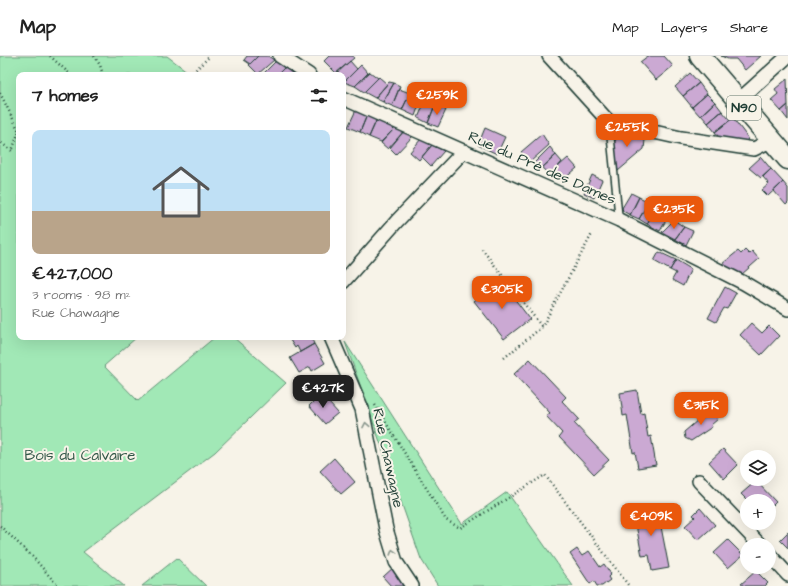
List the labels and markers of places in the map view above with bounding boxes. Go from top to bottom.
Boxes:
pin: €259K [409,82,465,116]
pin: €255K [599,114,655,148]
pin: €235K [646,196,702,230]
pin: €305K [474,276,530,310]
pin: €427K [295,375,351,409]
pin: €315K [673,392,729,426]
pin: €409K [623,503,679,537]

